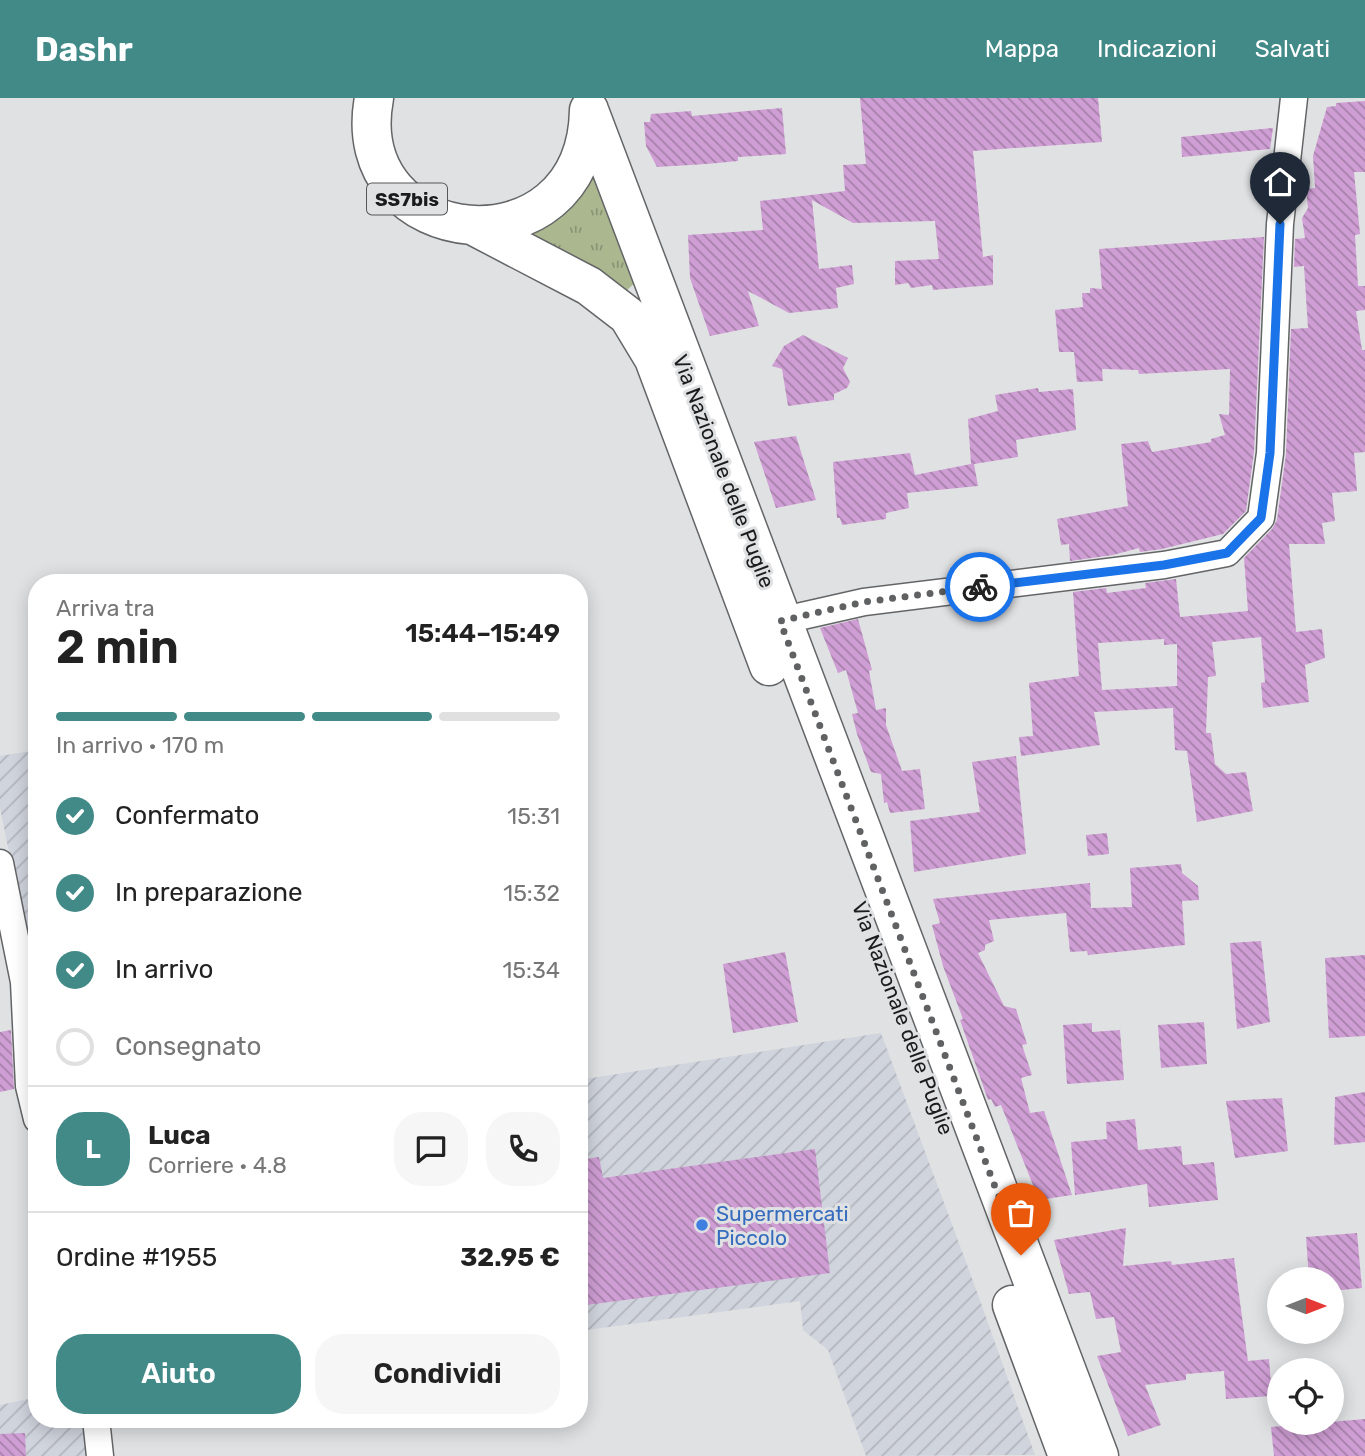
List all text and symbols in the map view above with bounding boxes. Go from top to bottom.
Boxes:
text: Dashr [35,30,133,69]
text: Mappa [985,35,1059,63]
text: Indicazioni [1097,35,1217,63]
text: Salvati [1255,35,1330,63]
pin [1250,152,1310,224]
icon: home [1261,163,1299,201]
road number: SS7bis [367,184,447,214]
street label: Via Nazionale delle Puglie [668,351,780,591]
courier [945,552,1015,622]
icon: bike [961,568,999,606]
text: Arriva tra [56,594,155,622]
text: 15:44–15:49 [405,618,560,649]
text: 2 min [56,620,179,675]
text: In arrivo · 170 m [56,731,224,759]
icon: check [56,797,94,835]
text: Confermato [115,800,259,831]
text: 15:31 [507,802,560,830]
icon: check [56,874,94,912]
text: In preparazione [115,877,303,908]
text: 15:32 [503,879,560,907]
street label: Via Nazionale delle Puglie [847,898,959,1138]
icon: check [56,951,94,989]
text: In arrivo [115,954,213,985]
text: 15:34 [503,956,560,984]
text: Consegnato [115,1031,261,1062]
button: chat [394,1112,468,1186]
button: phone [486,1112,560,1186]
text: Luca [148,1120,211,1151]
text: L [85,1134,101,1165]
text: Corriere · 4.8 [148,1151,287,1179]
pin [991,1183,1051,1255]
icon: bag [1002,1194,1040,1232]
place label: Supermercati Piccolo [716,1201,849,1250]
marker: Supermercati Piccolo [694,1217,710,1233]
text: Ordine #1955 [56,1242,217,1273]
text: 32.95 € [460,1242,560,1273]
north arrow [1267,1267,1344,1344]
map controls [1267,1267,1344,1435]
button: Aiuto [56,1334,301,1414]
button: Condividi [315,1334,560,1414]
button: locate [1267,1358,1344,1435]

